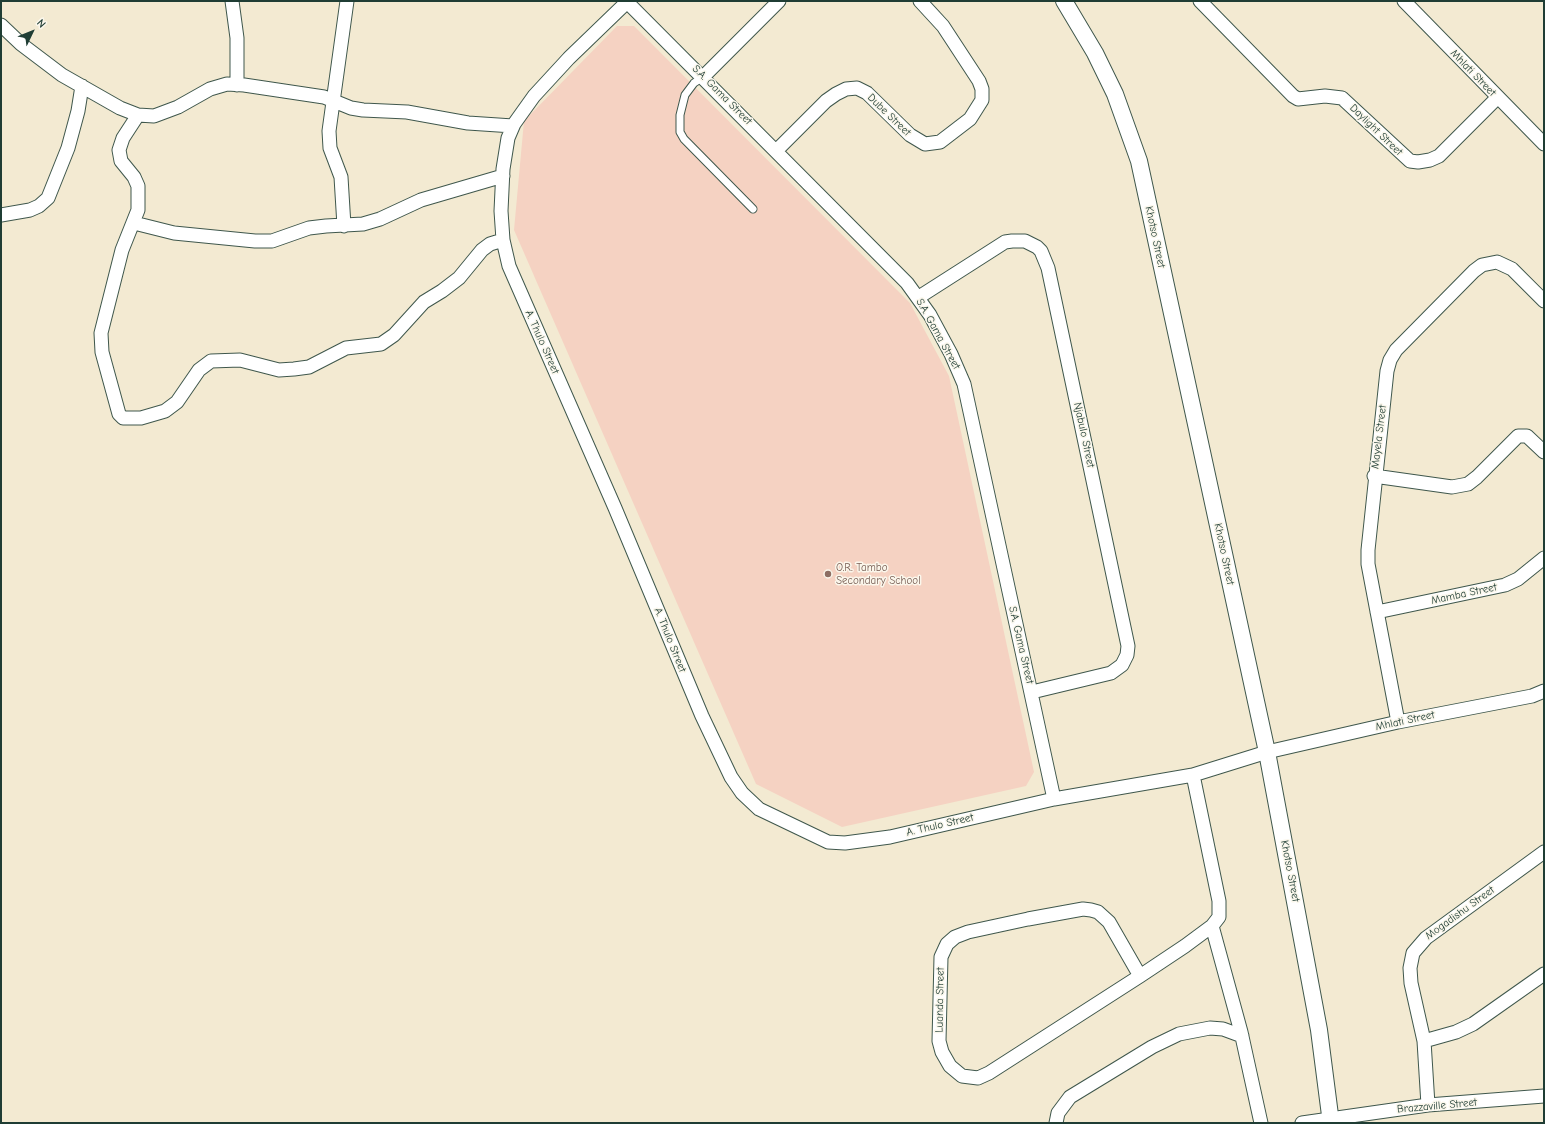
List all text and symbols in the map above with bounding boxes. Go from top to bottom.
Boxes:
north arrow [12,12,52,52]
text: N [34,16,48,31]
street label: Mhlati Street [1447,47,1499,99]
street label: S.A. Gama Street [689,62,755,128]
street label: Dube Street [865,91,913,139]
street label: Daylight Street [1347,101,1405,159]
street label: Khotso Street [1142,205,1168,269]
street label: S.A. Gama Street [913,296,963,372]
street label: A. Thulo Street [522,308,562,376]
street label: Njabulo Street [1071,401,1097,469]
street label: Mayela Street [1369,404,1389,470]
street label: Khotso Street [1211,522,1237,586]
place label: O.R. Tambo Secondary School [836,561,921,587]
marker: O.R. Tambo Secondary School [823,569,833,579]
street label: Mamba Street [1430,581,1498,607]
street label: S.A. Gama Street [1006,605,1036,685]
street label: A. Thulo Street [651,606,689,674]
street label: Mhlati Street [1374,708,1436,734]
street label: A. Thulo Street [905,811,975,839]
street label: Khotso Street [1278,839,1302,903]
street label: Mogadishu Street [1423,884,1497,942]
street label: Luanda Street [933,967,947,1033]
street label: Brazzaville Street [1396,1096,1478,1116]

